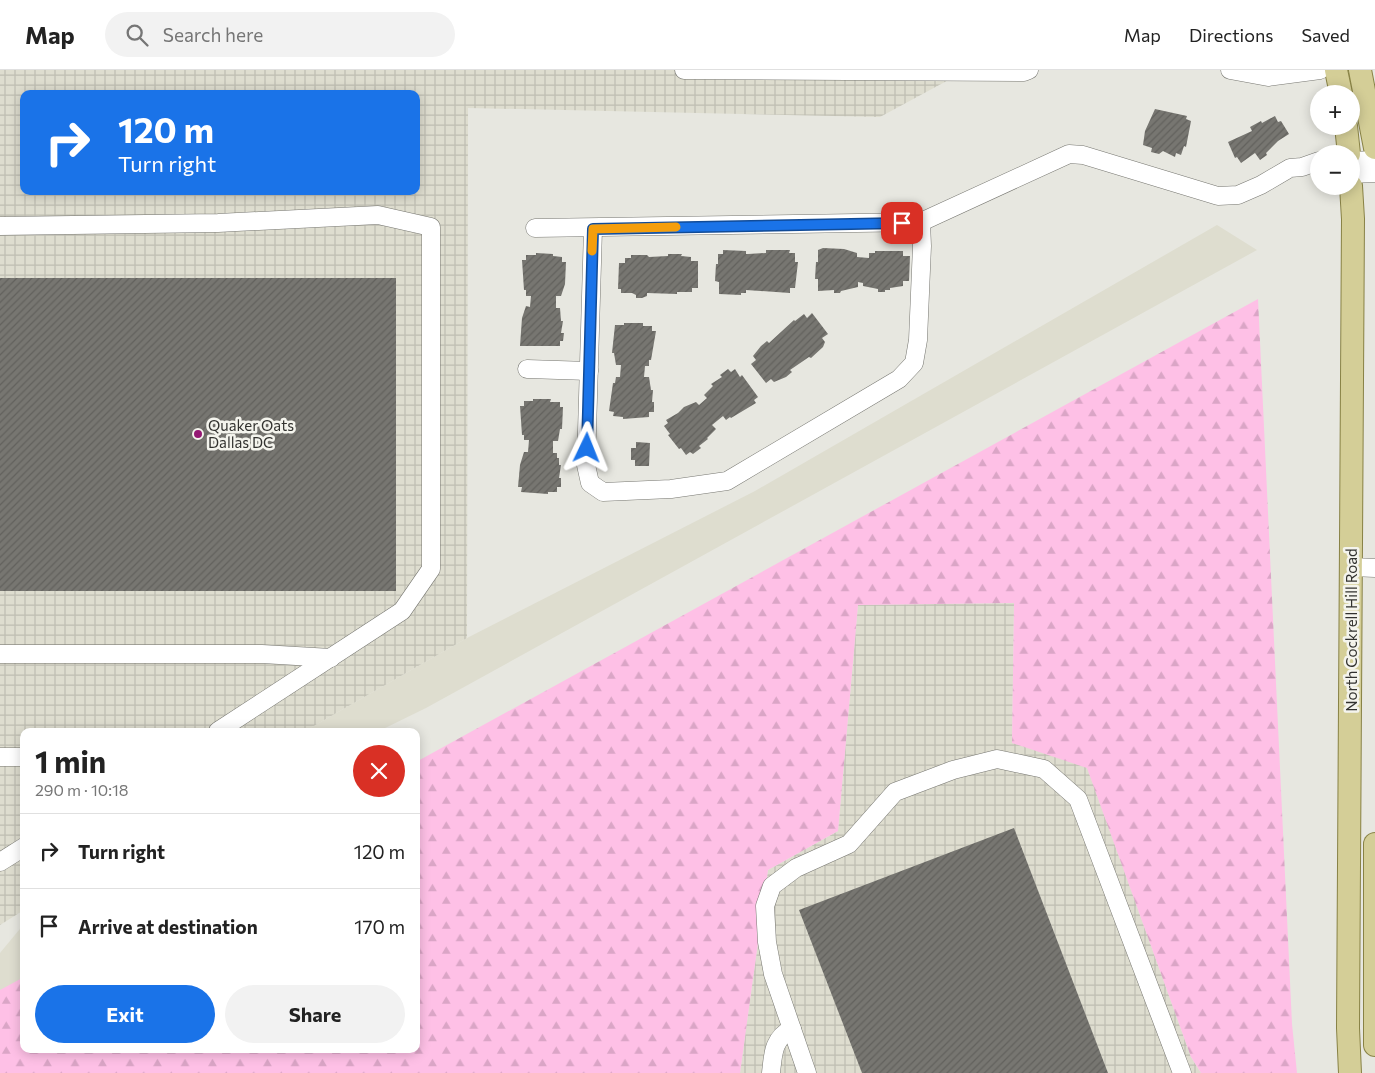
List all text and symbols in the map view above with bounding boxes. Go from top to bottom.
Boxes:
search box [105,12,455,57]
text: Map [25,20,75,49]
icon: search [123,21,151,49]
text: Search here [163,23,263,46]
text: Map [1124,24,1161,46]
text: Directions [1189,24,1273,46]
text: Saved [1301,24,1350,46]
map controls [1310,85,1360,195]
button: + [1310,85,1360,135]
text: 120 m [118,107,214,150]
icon: right [35,110,100,175]
button: − [1310,145,1360,195]
text: Turn right [118,150,216,177]
pin [881,202,923,244]
icon: arrive [888,209,916,237]
place label: Quaker Oats Dallas DC [208,416,294,451]
position arrow [560,421,612,473]
marker: Quaker Oats Dallas DC [192,428,204,440]
street label: North Cockrell Hill Road [1342,548,1360,712]
text: 1 min [35,742,106,779]
button: close [353,745,405,797]
text: 290 m · 10:18 [35,780,129,799]
icon: right [35,837,63,865]
text: Turn right [78,840,165,863]
text: 120 m [354,840,405,863]
icon: arrive [35,912,63,940]
text: Arrive at destination [78,915,258,938]
text: 170 m [354,915,405,938]
button: Exit [35,985,215,1043]
button: Share [225,985,405,1043]

